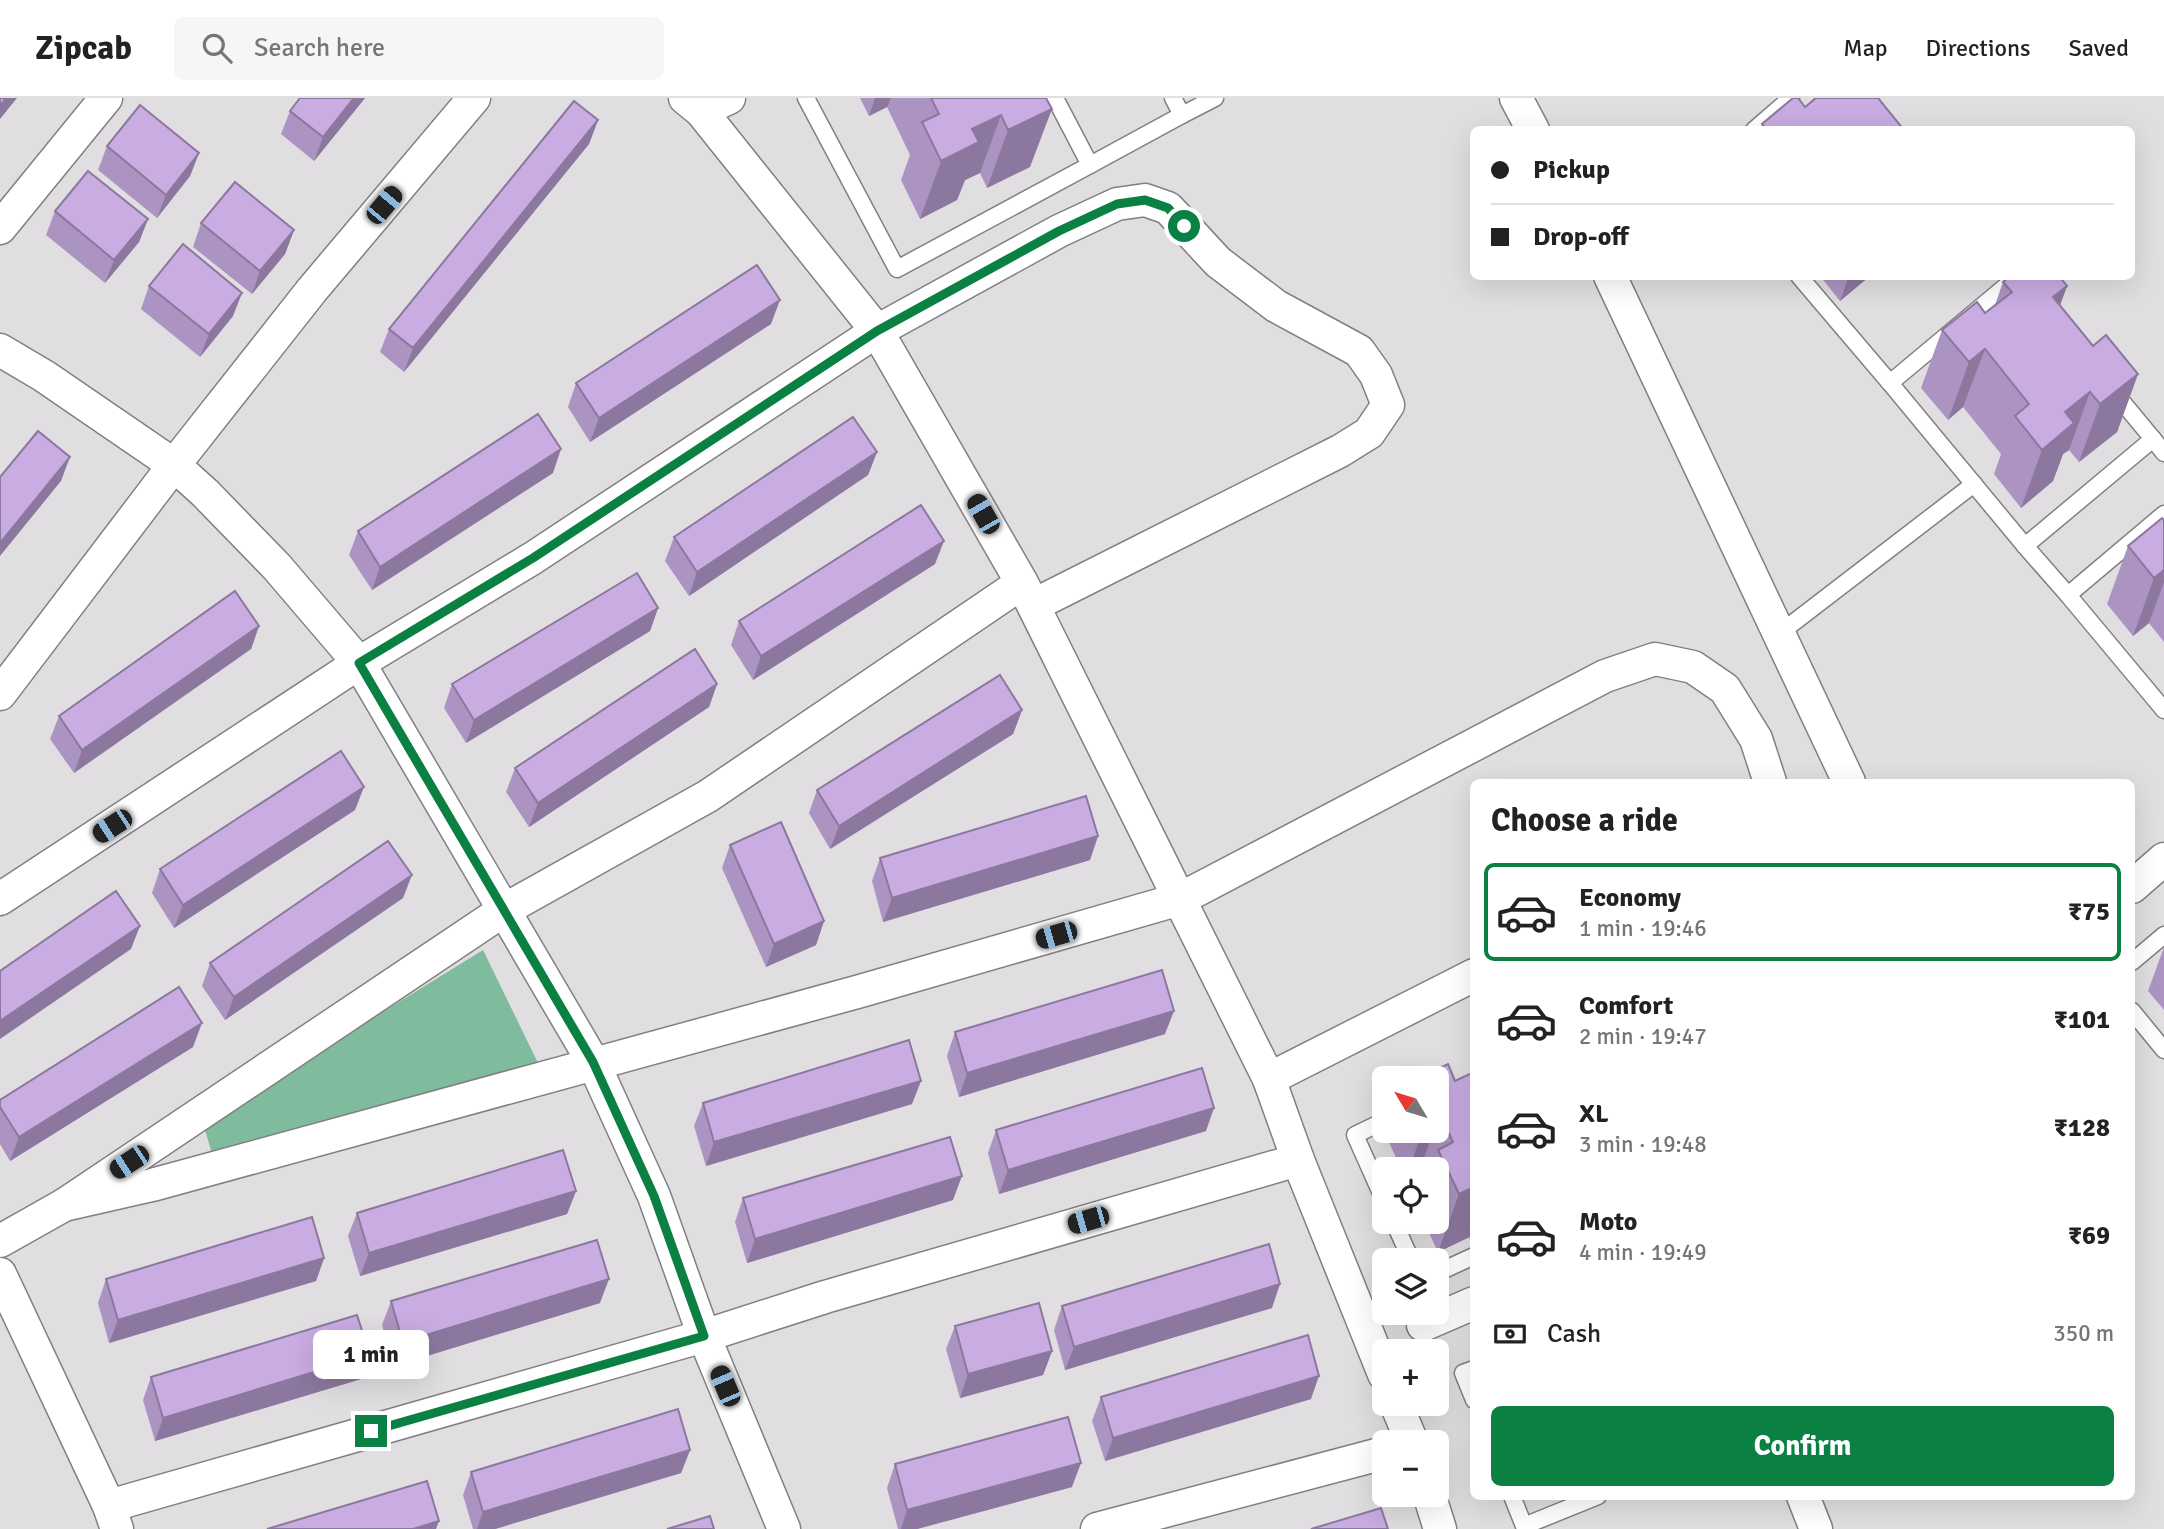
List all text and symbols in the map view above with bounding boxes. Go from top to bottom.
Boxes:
search box [174,17,664,80]
text: Zipcab [35,28,132,69]
icon: search [198,29,236,67]
text: Search here [254,32,385,64]
text: Map [1843,33,1888,63]
text: Directions [1926,33,2031,63]
text: Saved [2069,33,2129,63]
text: Pickup [1533,154,1610,186]
car [363,182,406,228]
route start [1168,210,1200,242]
text: Drop-off [1533,221,1629,253]
car [964,491,1003,537]
text: Choose a ride [1491,801,1678,840]
car [89,806,136,846]
icon: car [1495,881,1558,944]
text: Economy [1579,882,1681,914]
text: ₹75 [2068,896,2110,928]
text: 1 min · 19:46 [1579,914,1707,943]
car [1033,919,1080,951]
icon: car [1495,989,1558,1052]
text: Comfort [1579,990,1673,1022]
text: ₹101 [2054,1004,2110,1036]
text: 2 min · 19:47 [1579,1022,1707,1051]
north arrow [1372,1066,1449,1143]
map controls [1372,1066,1449,1507]
icon: car [1495,1097,1558,1160]
text: XL [1579,1098,1609,1130]
text: ₹128 [2054,1112,2110,1144]
text: 3 min · 19:48 [1579,1130,1707,1159]
car [106,1142,153,1182]
button: locate [1372,1157,1449,1234]
car [1065,1204,1112,1236]
icon: car [1495,1205,1558,1268]
text: Moto [1579,1206,1637,1238]
text: ₹69 [2068,1220,2110,1252]
text: 4 min · 19:49 [1579,1238,1707,1267]
button: layers [1372,1248,1449,1325]
icon: cash [1491,1315,1529,1353]
text: Cash [1547,1318,1601,1350]
text: 350 m [2053,1319,2114,1348]
callout: 1 min [313,1330,429,1378]
button: + [1372,1339,1449,1416]
text: 1 min [343,1340,399,1369]
car [708,1363,743,1409]
button: Confirm [1491,1406,2114,1486]
route end [355,1415,387,1447]
button: − [1372,1430,1449,1507]

